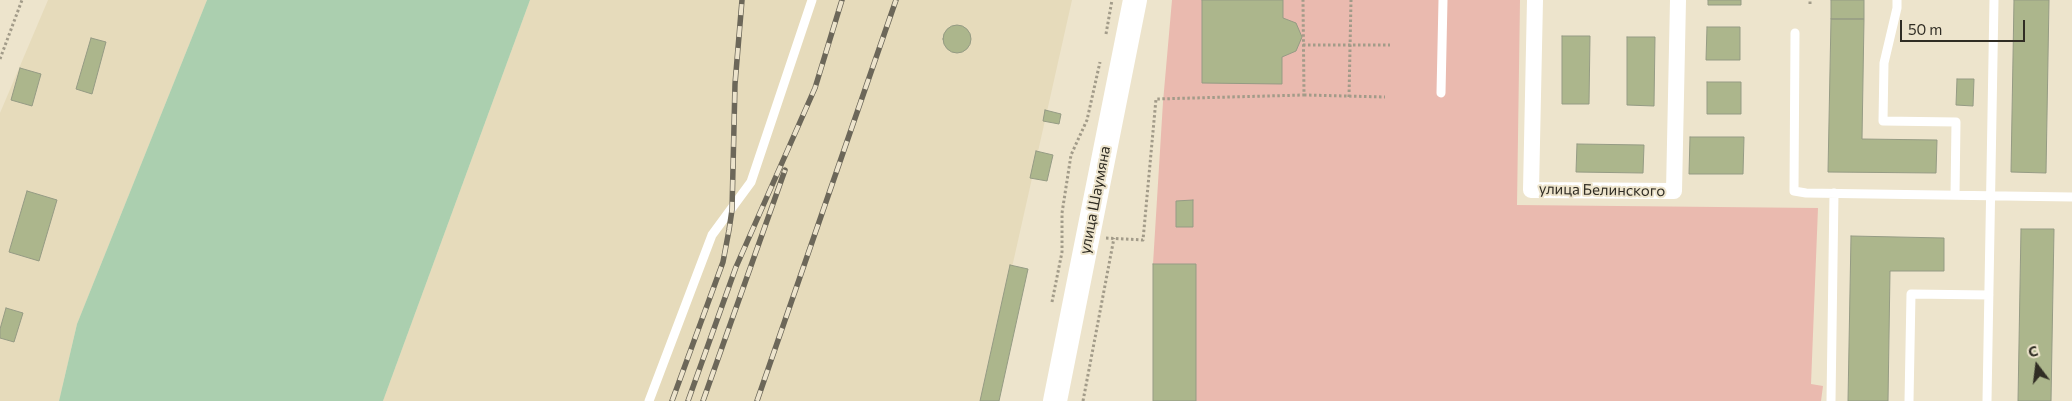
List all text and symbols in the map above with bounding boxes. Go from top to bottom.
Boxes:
scale bar [1902,10,2027,42]
text: 50 m [1908,20,1942,38]
street label: улица Шаумяна [1076,144,1114,256]
street label: улица Белинского [1539,180,1665,200]
north arrow [2012,341,2062,391]
text: С [2026,342,2040,360]

